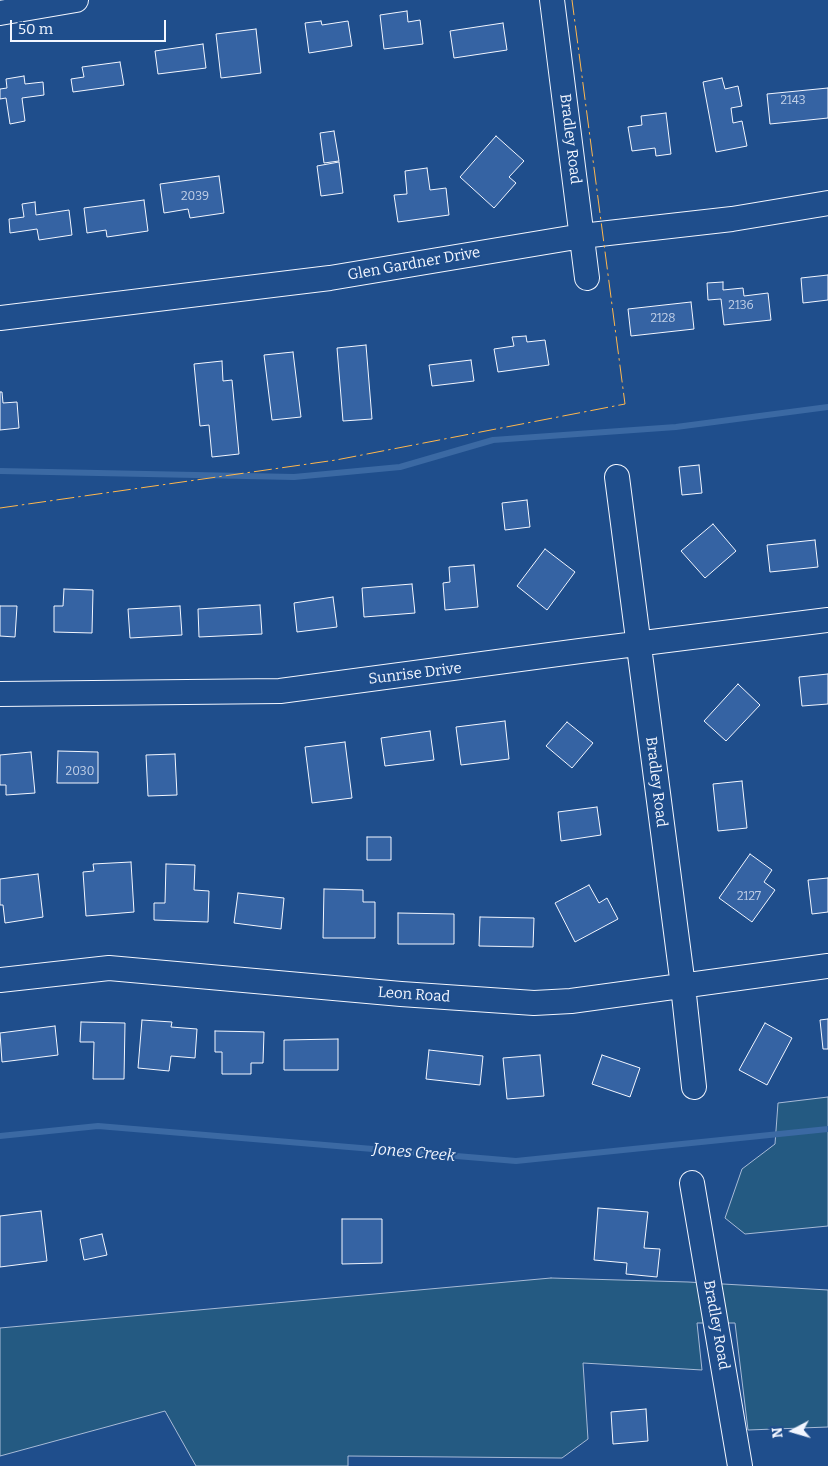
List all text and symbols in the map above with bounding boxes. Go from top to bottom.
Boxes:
scale bar [12,10,169,42]
text: 50 m [18,20,53,38]
street label: Bradley Road [556,93,584,185]
house number: 2143 [780,94,806,108]
house number: 2039 [181,190,209,204]
street label: Glen Gardner Drive [346,243,482,285]
house number: 2136 [728,299,754,313]
house number: 2128 [650,312,676,326]
street label: Sunrise Drive [367,659,463,689]
street label: Bradley Road [642,736,670,828]
house number: 2030 [66,765,94,779]
house number: 2127 [737,890,761,904]
street label: Leon Road [377,983,451,1007]
water label: Jones Creek [372,1140,456,1166]
street label: Bradley Road [699,1279,733,1371]
north arrow [768,1406,818,1456]
text: N [769,1426,787,1439]

